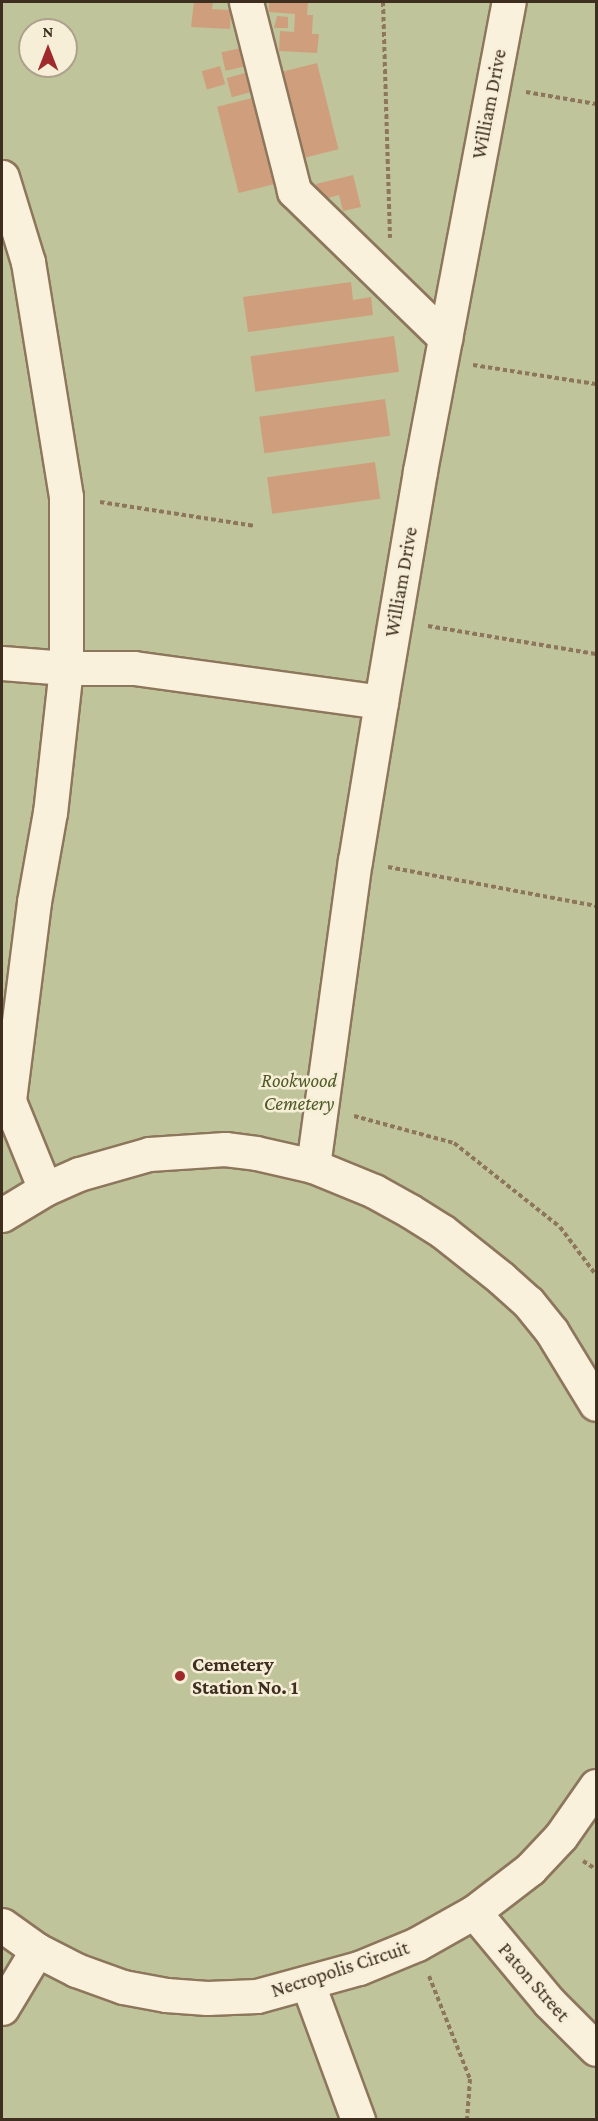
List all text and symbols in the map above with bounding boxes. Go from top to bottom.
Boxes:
north arrow [18,18,78,78]
text: N [43,23,53,40]
street label: William Drive [467,47,511,161]
street label: William Drive [379,525,423,639]
park label: Rookwood Cemetery [261,1069,337,1116]
place label: Cemetery Station No. 1 [192,1652,298,1699]
marker: Cemetery Station No. 1 [173,1669,187,1683]
street label: Necropolis Circuit [268,1935,412,2003]
street label: Paton Street [493,1938,575,2026]

